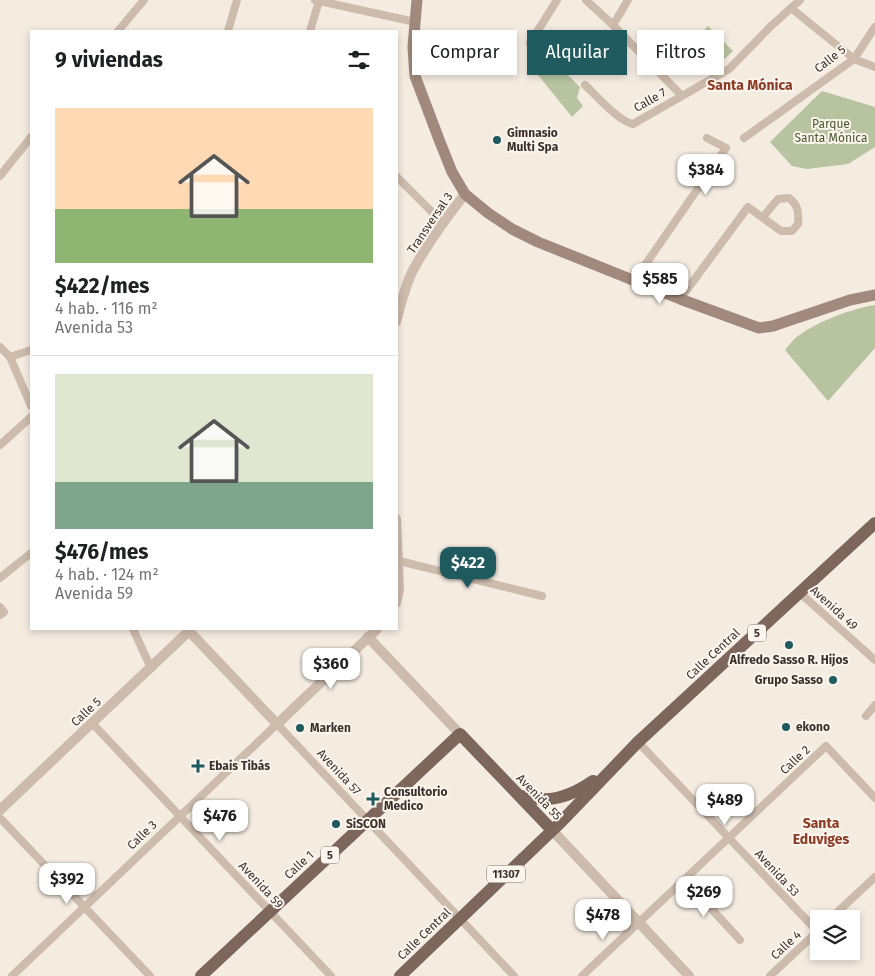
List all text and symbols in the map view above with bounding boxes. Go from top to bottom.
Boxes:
chip: Comprar [412,30,517,75]
chip: Alquilar [527,30,627,75]
chip: Filtros [637,30,724,75]
street label: Calle 5 [812,42,848,76]
icon: filters [345,46,373,74]
text: 9 viviendas [55,47,163,73]
district label: Santa Mónica [707,77,793,94]
street label: Calle 7 [631,85,669,115]
park label: Parque Santa Mónica [795,117,867,145]
place label: Gimnasio Multi Spa [507,126,559,154]
marker: Gimnasio Multi Spa [491,134,503,146]
icon: home [169,141,259,231]
pin: $384 [676,154,736,196]
text: $384 [688,160,724,179]
street label: Transversal 3 [404,190,456,256]
pin: $585 [630,262,690,305]
text: $585 [642,269,678,288]
text: $422/mes [55,273,149,299]
text: 4 hab. · 116 m² [55,299,158,318]
text: Avenida 53 [55,318,133,337]
icon: home [169,406,259,496]
text: $476/mes [55,539,148,565]
pin: $422 [438,546,498,589]
text: $422 [451,553,485,572]
text: 4 hab. · 124 m² [55,565,159,584]
street label: Avenida 49 [807,583,861,633]
text: Avenida 59 [55,584,133,603]
road number: 5 [748,624,766,641]
street label: Calle Central [683,625,743,682]
marker: Alfredo Sasso R. Hijos [783,639,795,651]
pin: $360 [301,648,361,690]
place label: Alfredo Sasso R. Hijos [729,653,848,667]
text: $360 [313,654,349,673]
place label: Grupo Sasso [755,673,823,687]
marker: Grupo Sasso [827,674,839,686]
street label: Calle 5 [68,695,104,729]
place label: ekono [796,720,830,734]
place label: Marken [310,721,351,735]
marker: ekono [780,721,792,733]
marker: Marken [294,722,306,734]
street label: Calle 2 [777,743,813,777]
street label: Avenida 57 [314,746,364,798]
marker: Ebais Tibás [191,759,205,773]
place label: Ebais Tibás [209,759,270,773]
street label: Avenida 55 [514,771,564,823]
pin: $489 [695,784,755,826]
place label: Consultorio Medico [384,785,447,813]
text: $489 [707,790,743,809]
marker: Consultorio Medico [366,792,380,806]
pin: $476 [190,800,250,842]
text: $476 [203,806,237,825]
district label: Santa Eduviges [793,815,849,848]
place label: SiSCON [346,817,386,831]
street label: Calle 3 [124,818,160,852]
marker: SiSCON [330,818,342,830]
road number: 5 [321,846,339,864]
street label: Avenida 53 [752,847,802,899]
street label: Calle 1 [281,848,317,882]
street label: Avenida 59 [236,859,286,911]
pin: $392 [37,862,97,905]
road number: 11307 [487,866,525,882]
text: $392 [50,869,84,888]
pin: $269 [674,876,734,918]
text: $269 [687,882,721,901]
pin: $478 [573,898,633,941]
street label: Calle Central [395,905,454,963]
text: $478 [586,905,620,924]
map controls [810,910,860,960]
button: layers [810,910,860,960]
street label: Calle 4 [768,927,804,962]

